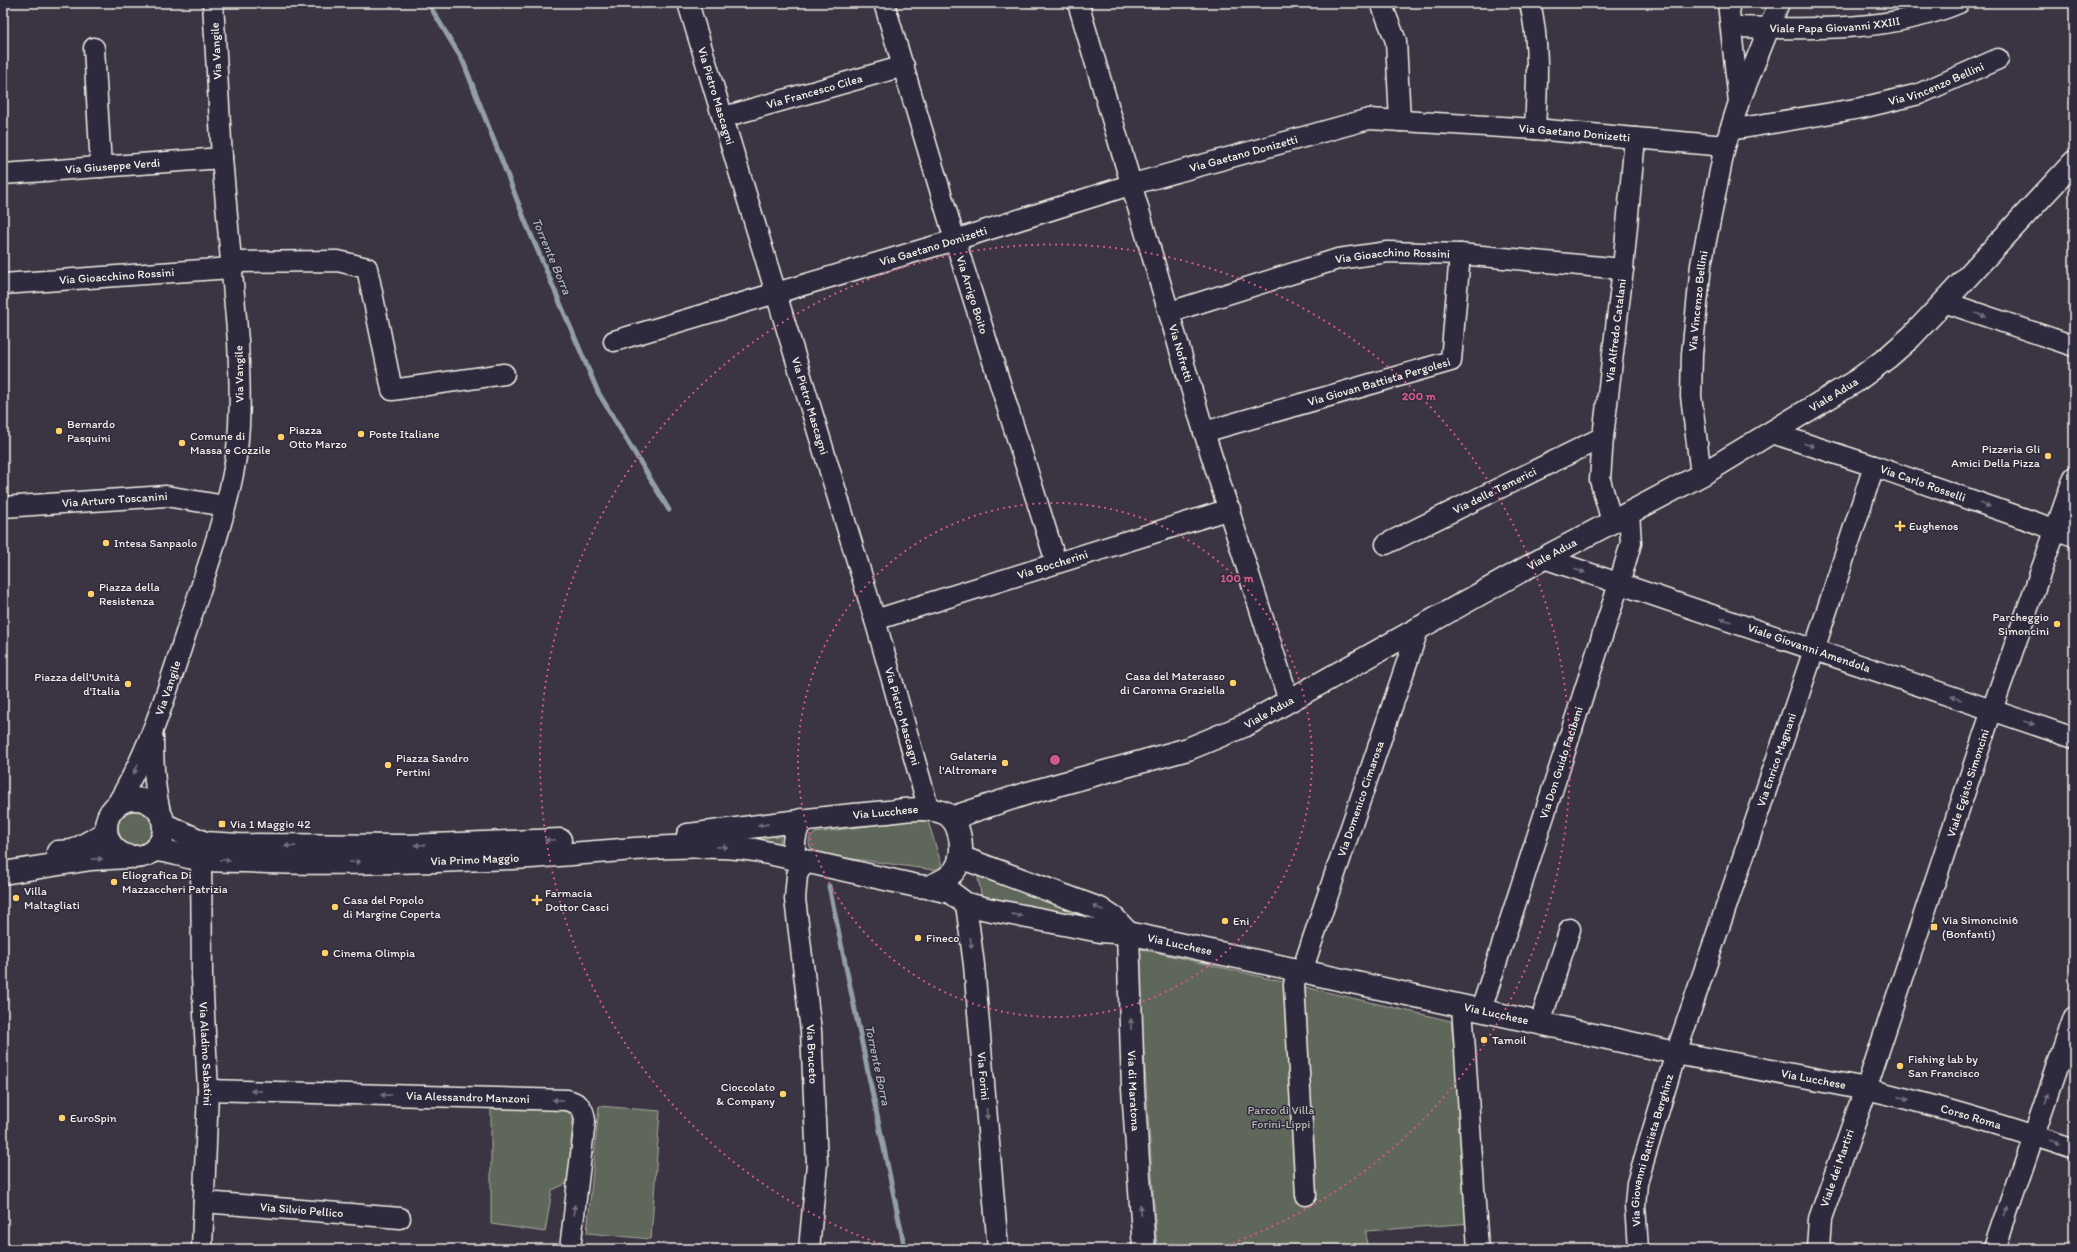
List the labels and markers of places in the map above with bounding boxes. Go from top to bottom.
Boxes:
place label: Bernardo Pasquini [67,417,115,445]
place label: Piazza Otto Marzo [289,423,347,451]
marker: Bernardo Pasquini [54,426,64,436]
place label: Poste Italiane [369,427,440,441]
place label: Comune di Massa e Cozzile [190,429,271,457]
marker: Poste Italiane [356,429,366,439]
marker: Piazza Otto Marzo [276,432,286,442]
marker: Comune di Massa e Cozzile [177,438,187,448]
place label: Pizzeria Gli Amici Della Pizza [1951,442,2041,470]
marker: Pizzeria Gli Amici Della Pizza [2043,451,2053,461]
place label: Eughenos [1909,519,1958,533]
marker: Eughenos [1894,520,1906,532]
place label: Intesa Sanpaolo [114,536,197,550]
marker: Intesa Sanpaolo [101,538,111,548]
place label: Piazza della Resistenza [99,580,160,608]
marker: Piazza della Resistenza [86,589,96,599]
place label: Parcheggio Simoncini [1993,610,2049,638]
marker: Parcheggio Simoncini [2052,619,2062,629]
place label: Casa del Materasso di Caronna Graziella [1120,669,1225,697]
place label: Piazza dell'Unità d'Italia [34,670,121,698]
marker: Casa del Materasso di Caronna Graziella [1228,678,1238,688]
marker: Piazza dell'Unità d'Italia [123,679,133,689]
place label: Gelateria l'Altromare [939,749,997,777]
place label: Piazza Sandro Pertini [396,751,469,779]
centre of rings [1048,753,1062,767]
marker: Gelateria l'Altromare [1000,758,1010,768]
marker: Piazza Sandro Pertini [383,760,393,770]
place label: Via 1 Maggio 42 [230,817,311,831]
marker: Via 1 Maggio 42 [217,819,227,829]
place label: Eliografica Di Mazzaccheri Patrizia [122,868,228,896]
marker: Eliografica Di Mazzaccheri Patrizia [109,877,119,887]
place label: Villa Maltagliati [24,884,80,912]
place label: Farmacia Dottor Casci [545,886,609,914]
marker: Villa Maltagliati [11,893,21,903]
place label: Casa del Popolo di Margine Coperta [343,893,441,921]
marker: Farmacia Dottor Casci [532,895,542,905]
marker: Casa del Popolo di Margine Coperta [330,902,340,912]
place label: Via Simoncini6 (Bonfanti) [1942,913,2018,941]
place label: Eni [1233,914,1249,928]
marker: Eni [1220,916,1230,926]
marker: Via Simoncini6 (Bonfanti) [1929,922,1939,932]
place label: Fineco [926,931,959,945]
marker: Fineco [913,933,923,943]
place label: Cinema Olimpia [333,946,416,960]
marker: Cinema Olimpia [320,948,330,958]
place label: Tamoil [1492,1033,1527,1047]
marker: Tamoil [1479,1035,1489,1045]
place label: Fishing lab by San Francisco [1908,1052,1980,1080]
marker: Fishing lab by San Francisco [1895,1061,1905,1071]
place label: Cioccolato & Company [716,1080,775,1108]
marker: Cioccolato & Company [778,1089,788,1099]
place label: EuroSpin [70,1111,117,1125]
marker: EuroSpin [57,1113,67,1123]

